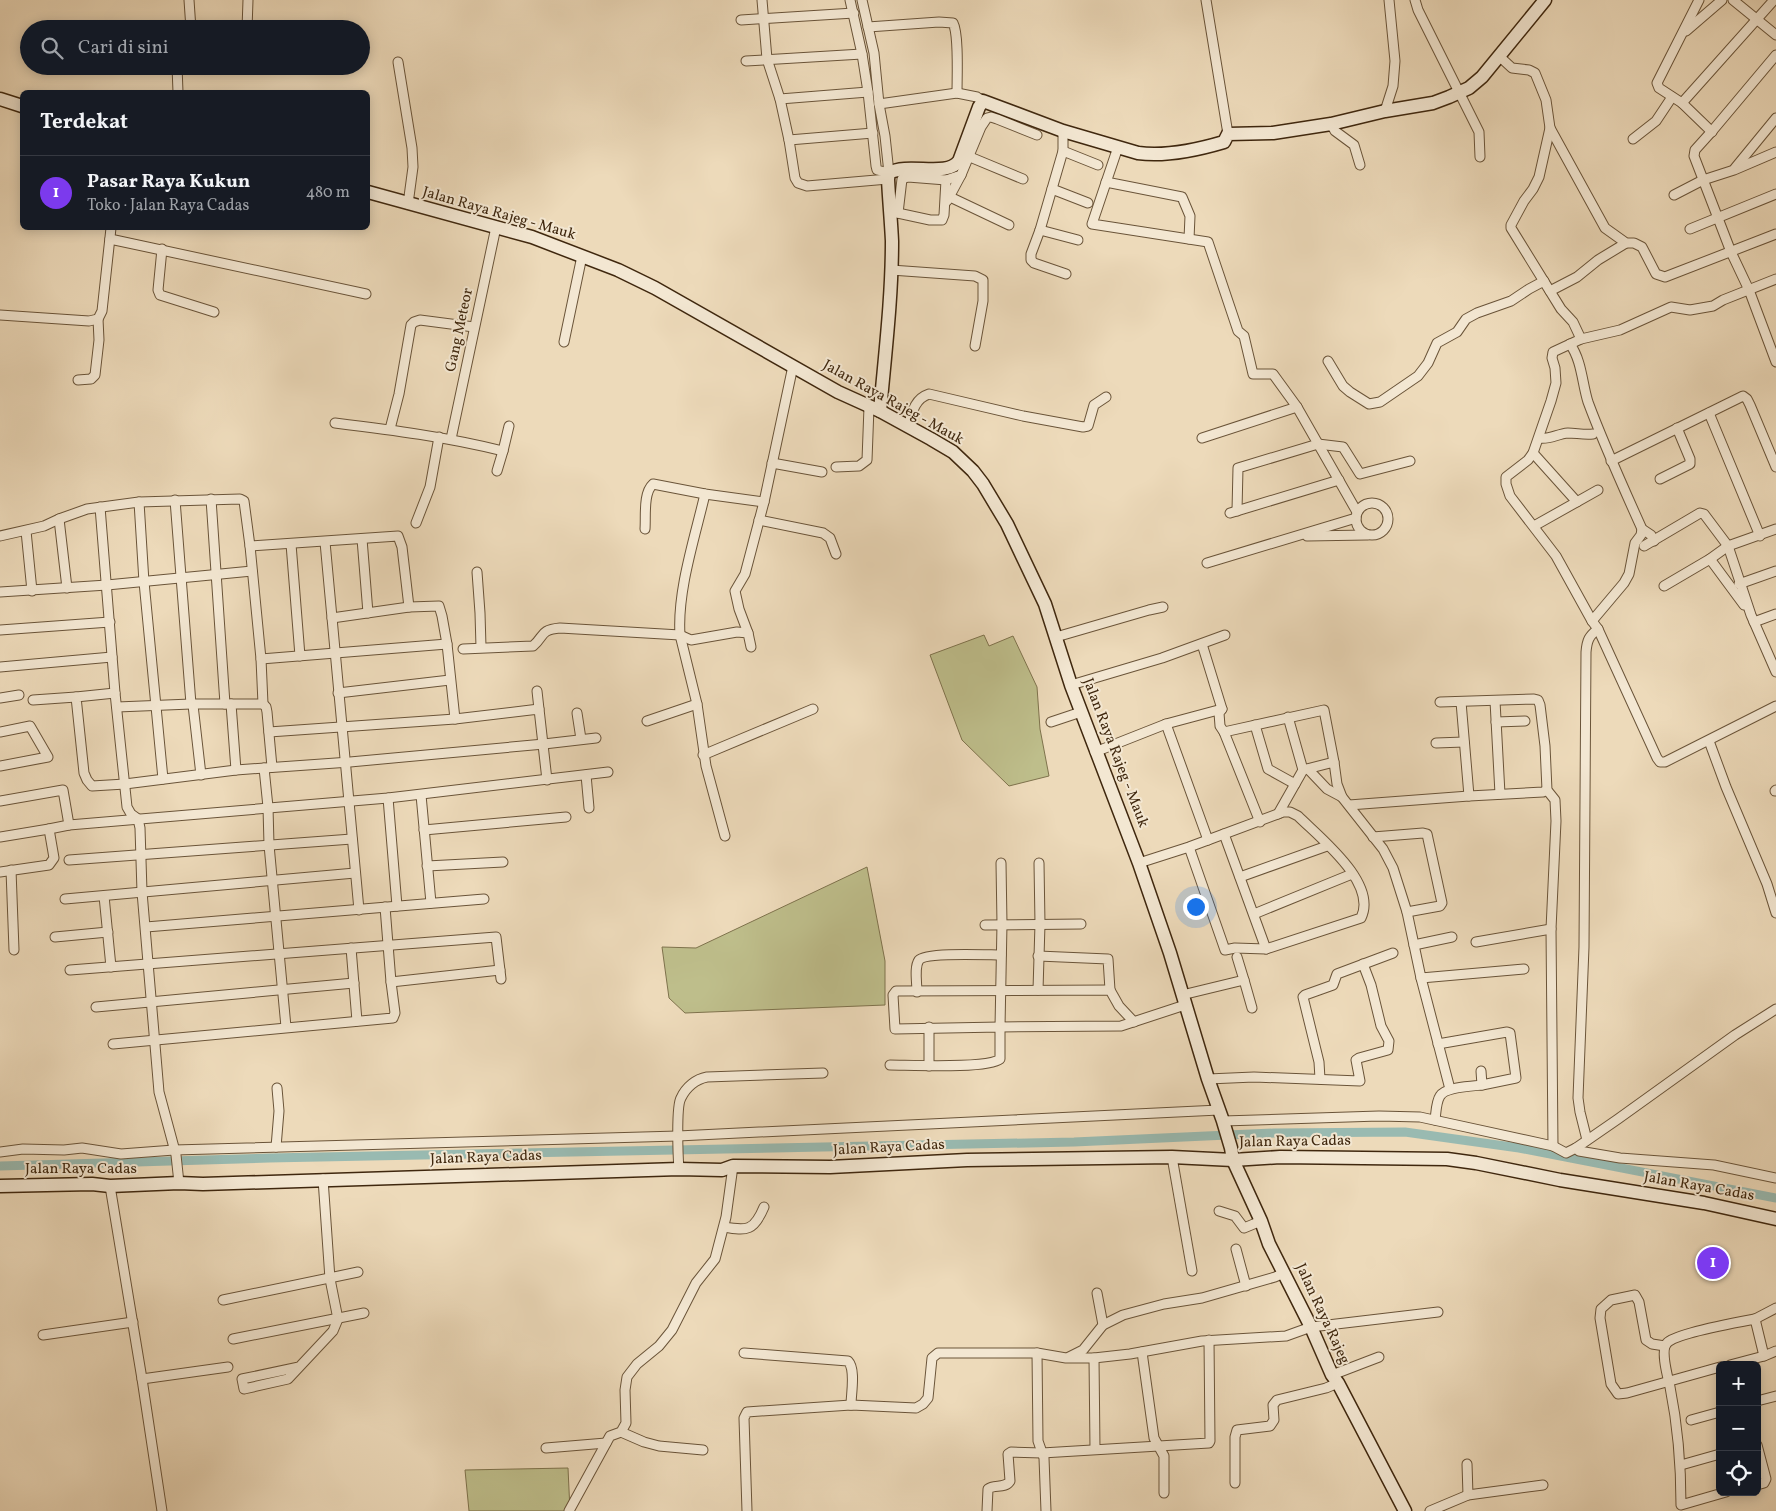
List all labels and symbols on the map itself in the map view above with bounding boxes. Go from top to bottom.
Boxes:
street label: Jalan Raya Rajeg - Mauk [420,182,578,246]
street label: Gang Meteor [441,286,479,374]
street label: Jalan Raya Rajeg - Mauk [819,355,967,451]
street label: Jalan Raya Rajeg - Mauk [1077,675,1153,831]
your location [1183,894,1209,920]
street label: Jalan Raya Cadas [1239,1131,1351,1153]
street label: Jalan Raya Cadas [833,1135,945,1161]
street label: Jalan Raya Cadas [430,1146,542,1170]
street label: Jalan Raya Cadas [25,1159,137,1180]
street label: Jalan Raya Cadas [1642,1167,1756,1207]
pin: 1 [1697,1244,1729,1282]
street label: Jalan Raya Rajeg [1289,1260,1355,1368]

